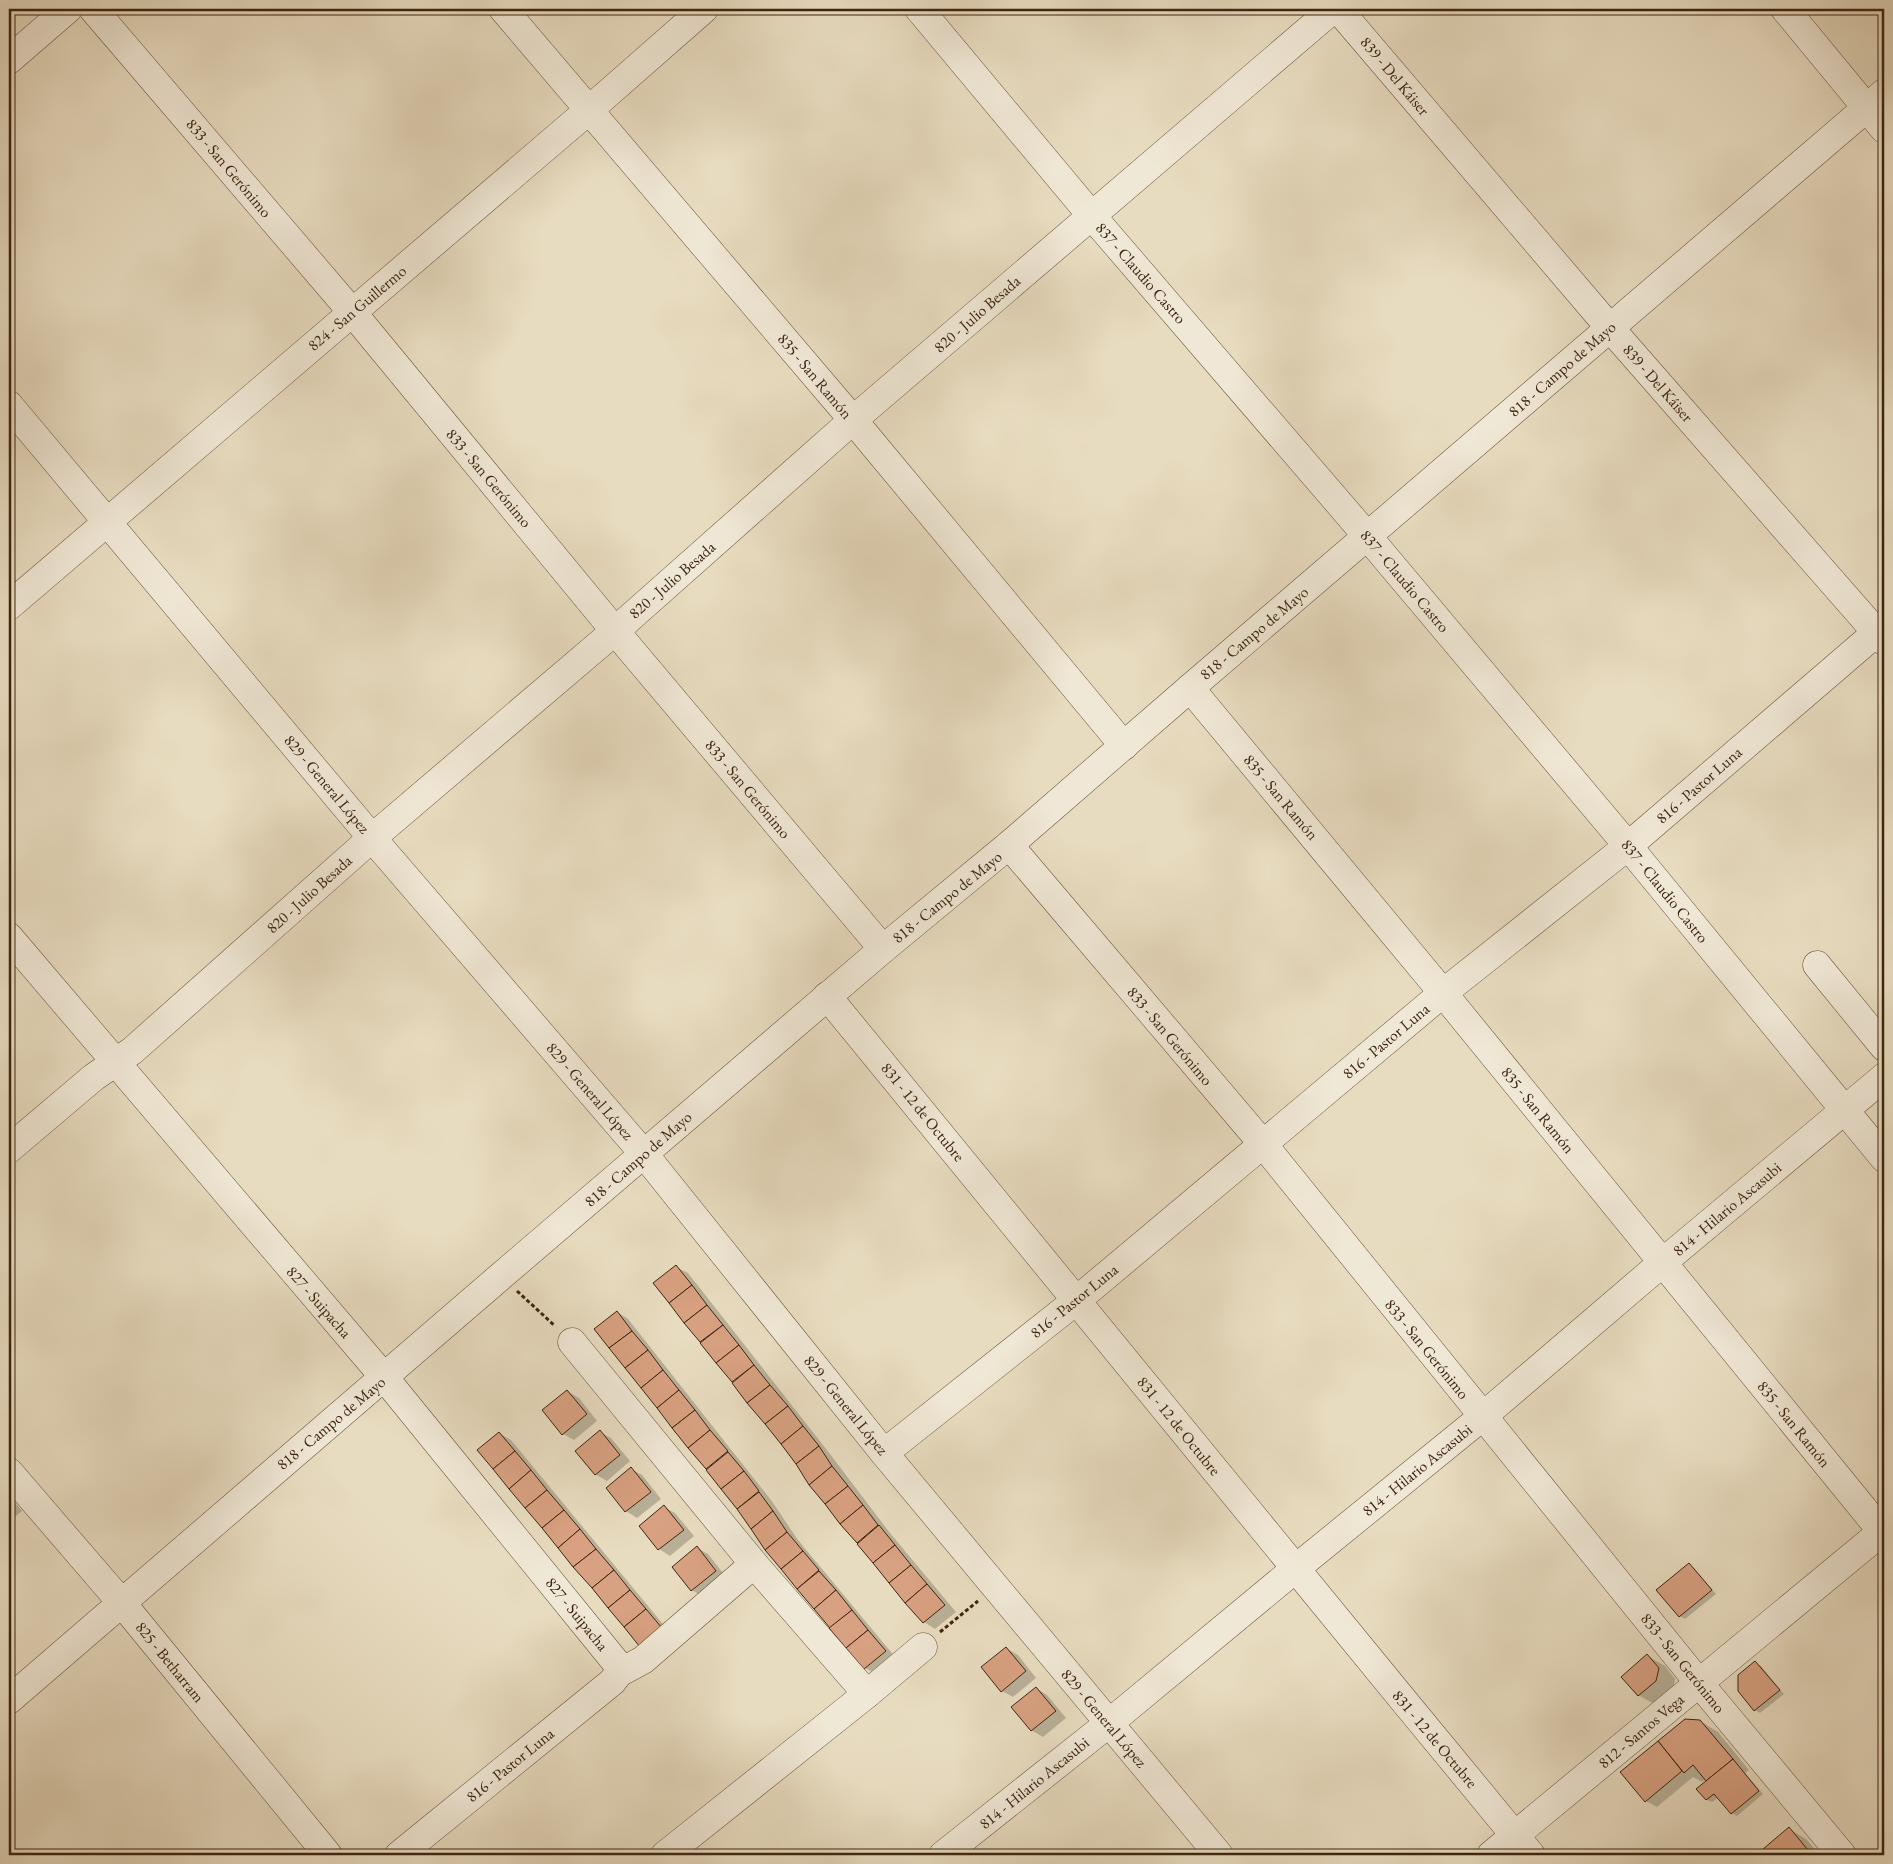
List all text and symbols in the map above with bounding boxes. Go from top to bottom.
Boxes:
street label: 839 - Del Káiser [1356,32,1435,120]
street label: 833 - San Gerónimo [181,114,277,222]
street label: 837 - Claudio Castro [1091,218,1191,328]
street label: 824 - San Guillermo [303,260,411,356]
street label: 820 - Julio Besada [929,270,1025,357]
street label: 818 - Campo de Mayo [1504,316,1620,421]
street label: 835 - San Ramón [773,329,857,424]
street label: 839 - Del Káiser [1618,339,1698,427]
street label: 833 - San Gerónimo [441,424,537,532]
street label: 837 - Claudio Castro [1356,525,1454,637]
street label: 820 - Julio Besada [624,536,720,623]
street label: 818 - Campo de Mayo [1195,581,1313,685]
street label: 829 - General López [279,730,375,838]
street label: 833 - San Gerónimo [700,735,796,843]
street label: 816 - Pastor Luna [1652,741,1747,828]
street label: 835 - San Ramón [1239,750,1323,845]
street label: 837 - Claudio Castro [1617,835,1714,947]
street label: 818 - Campo de Mayo [888,846,1006,948]
street label: 820 - Julio Besada [262,850,357,938]
street label: 833 - San Gerónimo [1122,982,1218,1090]
street label: 816 - Pastor Luna [1338,998,1434,1084]
street label: 829 - General López [542,1038,638,1144]
street label: 831 - 12 de Octubre [876,1058,970,1166]
street label: 835 - San Ramón [1497,1062,1580,1158]
street label: 818 - Campo de Mayo [580,1106,696,1211]
street label: 814 - Hilario Ascasubi [1668,1157,1786,1261]
street label: 816 - Pastor Luna [1026,1259,1123,1343]
street label: 827 - Suipacha [282,1261,357,1343]
street label: 833 - San Gerónimo [1380,1295,1474,1404]
street label: 829 - General López [799,1351,893,1459]
street label: 818 - Campo de Mayo [272,1371,390,1475]
street label: 831 - 12 de Octubre [1132,1372,1226,1480]
street label: 835 - San Ramón [1753,1376,1836,1472]
street label: 814 - Hilario Ascasubi [1358,1419,1477,1521]
street label: 827 - Suipacha [541,1573,614,1656]
street label: 833 - San Gerónimo [1636,1609,1730,1718]
street label: 825 - Betharram [131,1617,210,1707]
street label: 829 - General López [1056,1664,1152,1772]
street label: 831 - 12 de Octubre [1388,1686,1482,1792]
street label: 812 - Santos Vega [1594,1688,1689,1773]
street label: 816 - Pastor Luna [462,1723,559,1807]
street label: 814 - Hilario Ascasubi [975,1732,1094,1834]

